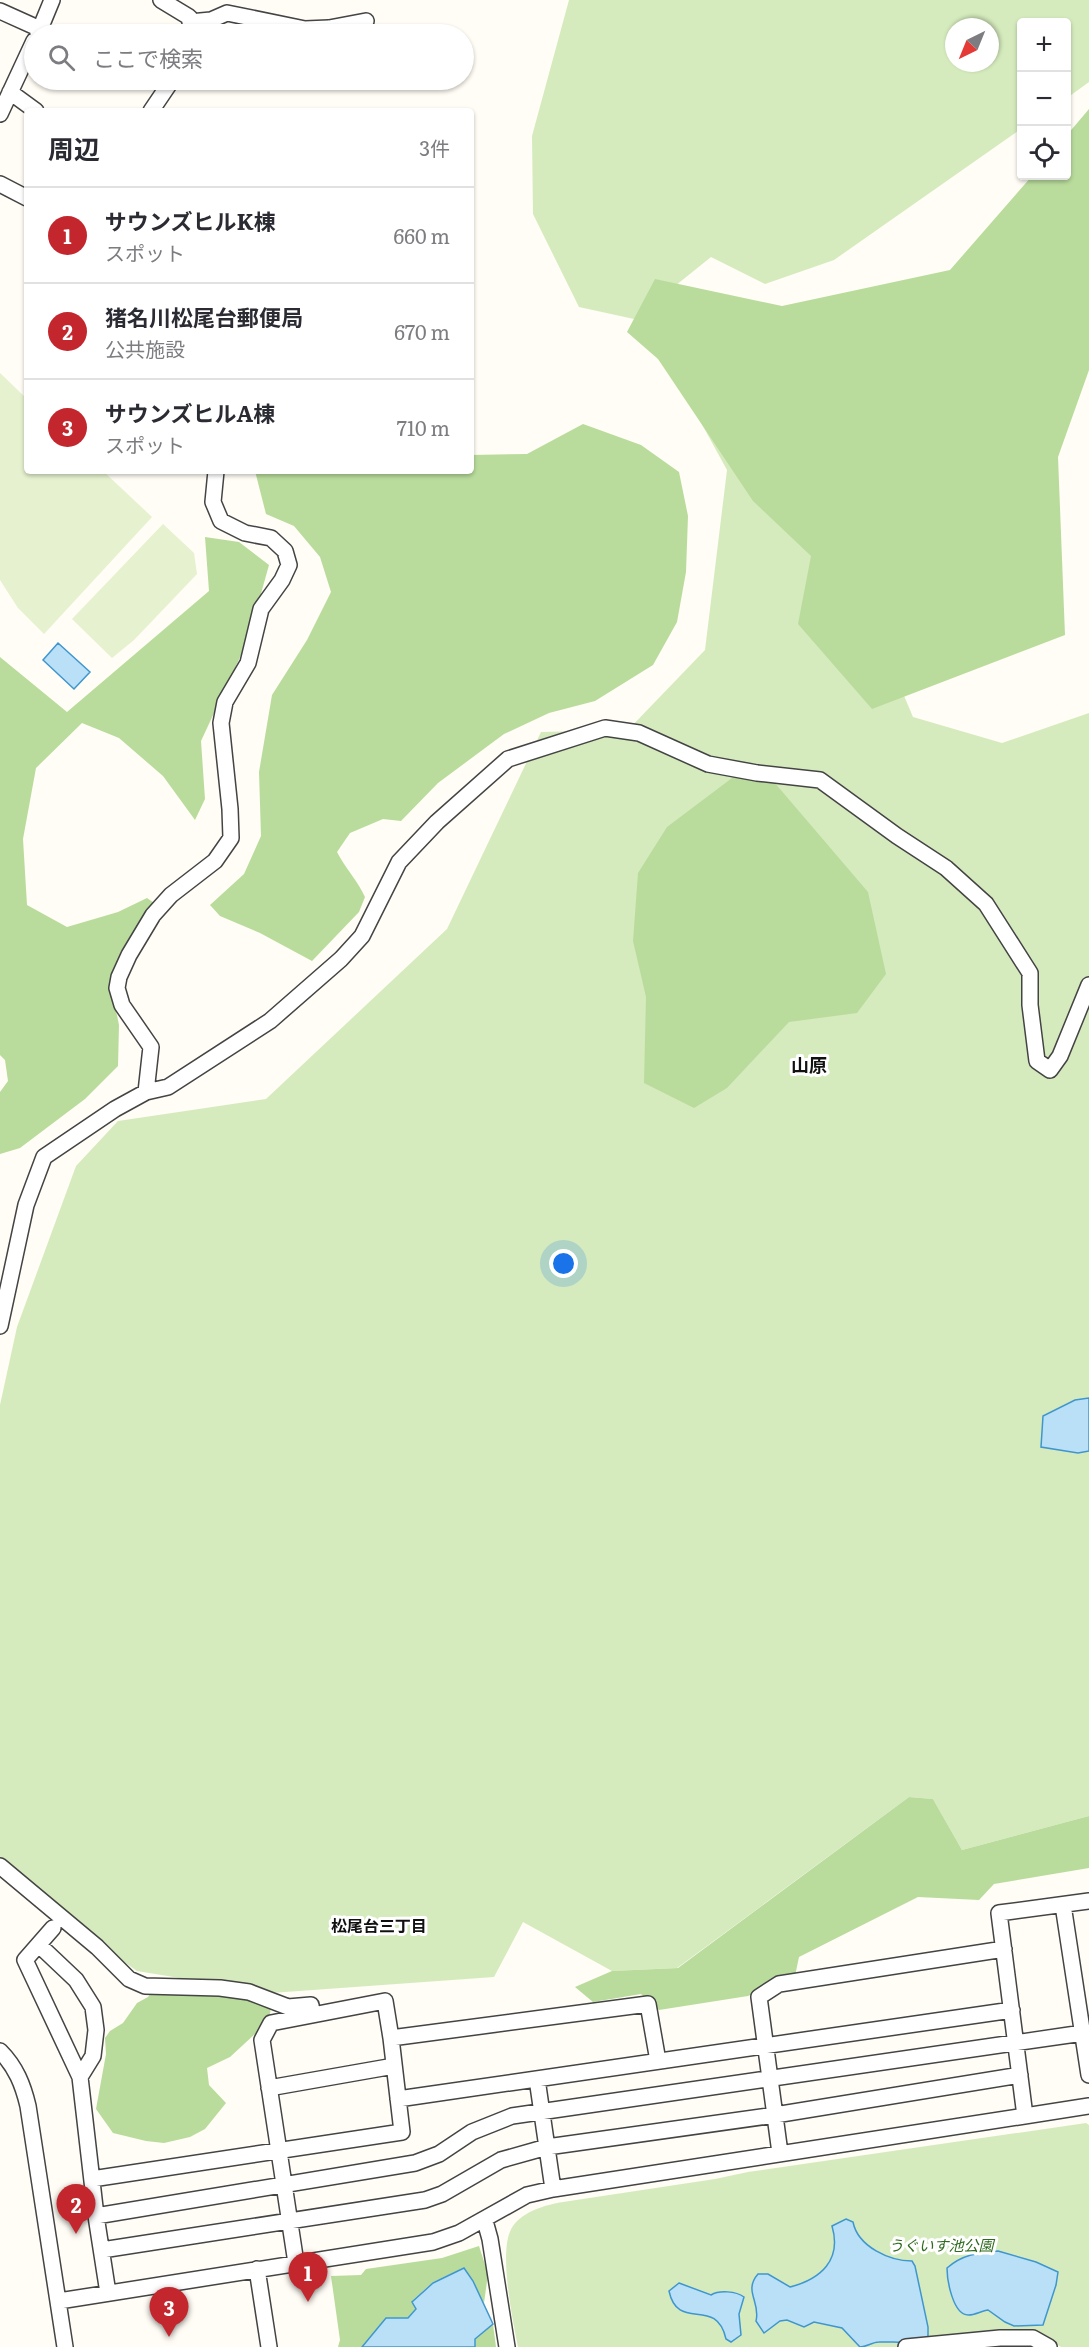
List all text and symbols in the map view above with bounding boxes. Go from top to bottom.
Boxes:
north arrow [945,18,999,72]
map controls [1017,18,1071,180]
button: + [1017,18,1071,72]
search box [24,24,474,90]
icon: search [45,41,78,74]
text: ここで検索 [93,41,203,74]
button: − [1017,72,1071,126]
button: locate [1017,126,1071,180]
text: 周辺 [48,128,100,167]
text: 3件 [419,132,450,162]
text: サウンズヒルK棟 [105,204,276,237]
text: 1 [63,220,72,250]
text: 660 m [394,220,450,250]
text: スポット [105,237,185,267]
text: 猪名川松尾台郵便局 [105,300,303,333]
text: 2 [62,316,73,346]
text: 670 m [394,316,450,346]
text: 公共施設 [105,333,185,363]
text: サウンズヒルA棟 [105,396,275,429]
text: 3 [62,412,73,442]
text: 710 m [397,412,450,442]
text: スポット [105,429,185,459]
district label: 山原 [791,1051,827,1078]
your location [549,1249,578,1278]
district label: 松尾台三丁目 [331,1913,427,1937]
pin: 2 [56,2184,96,2234]
park label: うぐいす池公園 [888,2233,995,2256]
pin: 1 [288,2252,328,2302]
pin: 3 [150,2288,188,2337]

